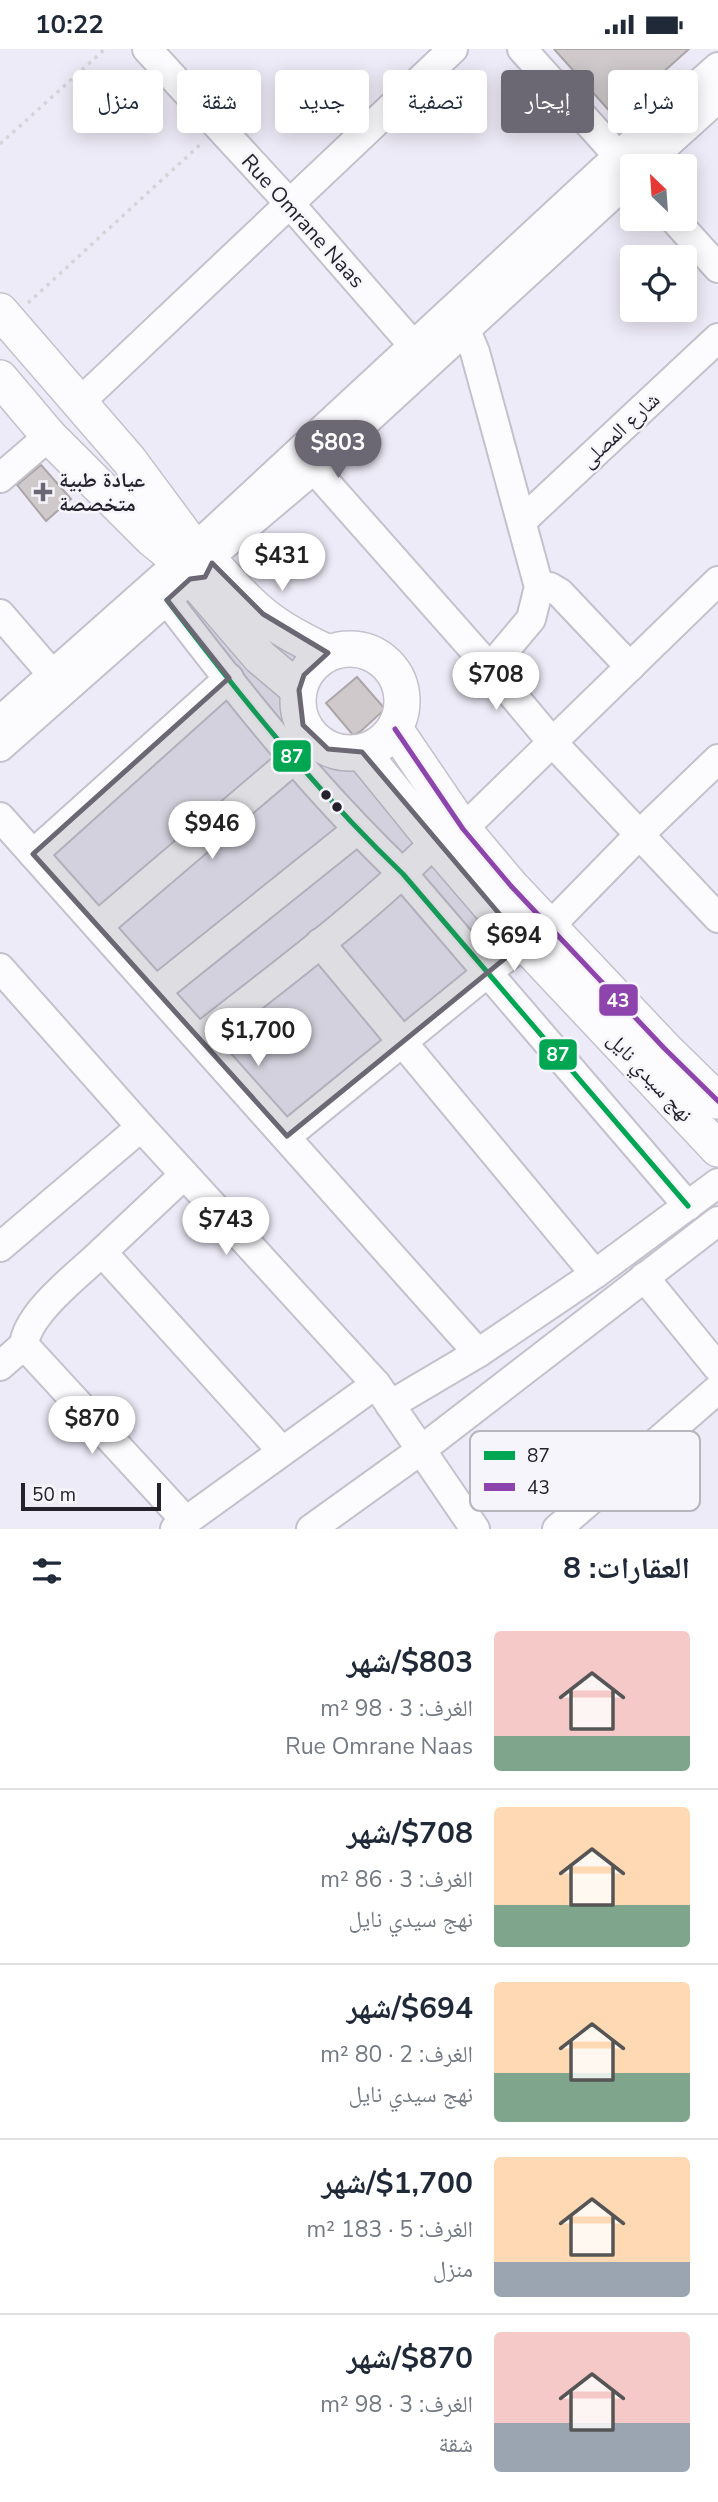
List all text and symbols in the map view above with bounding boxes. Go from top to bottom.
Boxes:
text: 10:22 [35,7,104,42]
chip: منزل [73,70,163,133]
chip: شقة [177,70,261,133]
chip: جديد [275,70,369,133]
chip: تصفية [383,70,487,133]
chip: إيجار [501,70,594,133]
chip: شراء [608,70,698,133]
street label: Rue Omrane Naas [235,148,371,294]
north arrow [620,154,696,231]
map controls [620,154,697,322]
button: locate [620,245,697,322]
street label: شارع المصلى [574,386,666,474]
pin: $803 [297,421,379,480]
text: $803 [310,427,366,458]
place label: عيادة طبية متخصصة [59,466,145,518]
marker: عيادة طبية متخصصة [33,482,53,502]
pin: $431 [241,533,323,593]
text: $431 [254,540,310,571]
pin: $708 [455,653,537,712]
text: $708 [468,659,524,690]
line badge: 87 [272,739,312,773]
text: 87 [281,744,303,770]
unlabelled marker [319,788,333,802]
unlabelled marker [330,800,344,814]
pin: $946 [171,801,253,861]
text: $946 [184,808,240,839]
pin: $694 [473,913,555,973]
text: $694 [486,920,542,951]
line badge: 43 [598,983,639,1017]
text: 43 [607,988,629,1014]
pin: $1,700 [201,1009,315,1068]
text: $1,700 [221,1015,295,1046]
street label: نهج سيدي نايل [599,1026,699,1130]
line badge: 87 [538,1038,578,1071]
text: 87 [547,1042,569,1068]
pin: $743 [185,1197,267,1257]
text: $743 [198,1204,254,1235]
pin: $870 [51,1397,133,1456]
text: $870 [64,1403,120,1434]
legend [470,1431,700,1511]
text: 87 [527,1443,550,1469]
text: 43 [527,1475,550,1501]
scale bar [21,1480,161,1512]
text: 50 m [32,1482,76,1508]
text: العقارات: 8 [563,1548,690,1589]
icon: filters [28,1552,66,1590]
text: $803/شهر [347,1642,473,1683]
icon: home [550,1659,634,1743]
text: الغرف: 3 · 98 m² [320,1693,473,1724]
text: Rue Omrane Naas [285,1731,473,1762]
text: $708/شهر [347,1813,473,1854]
icon: home [550,1835,634,1919]
text: الغرف: 3 · 86 m² [320,1864,473,1895]
text: نهج سيدي نايل [349,1904,473,1935]
text: $694/شهر [347,1988,473,2029]
icon: home [550,2010,634,2094]
text: الغرف: 2 · 80 m² [320,2039,473,2070]
text: نهج سيدي نايل [349,2079,473,2110]
text: $1,700/شهر [321,2163,473,2204]
icon: home [550,2185,634,2269]
text: الغرف: 5 · 183 m² [307,2214,473,2245]
text: منزل [433,2254,473,2285]
text: $870/شهر [347,2338,473,2379]
icon: home [550,2360,634,2444]
text: الغرف: 3 · 98 m² [320,2389,473,2420]
text: شقة [439,2429,473,2460]

